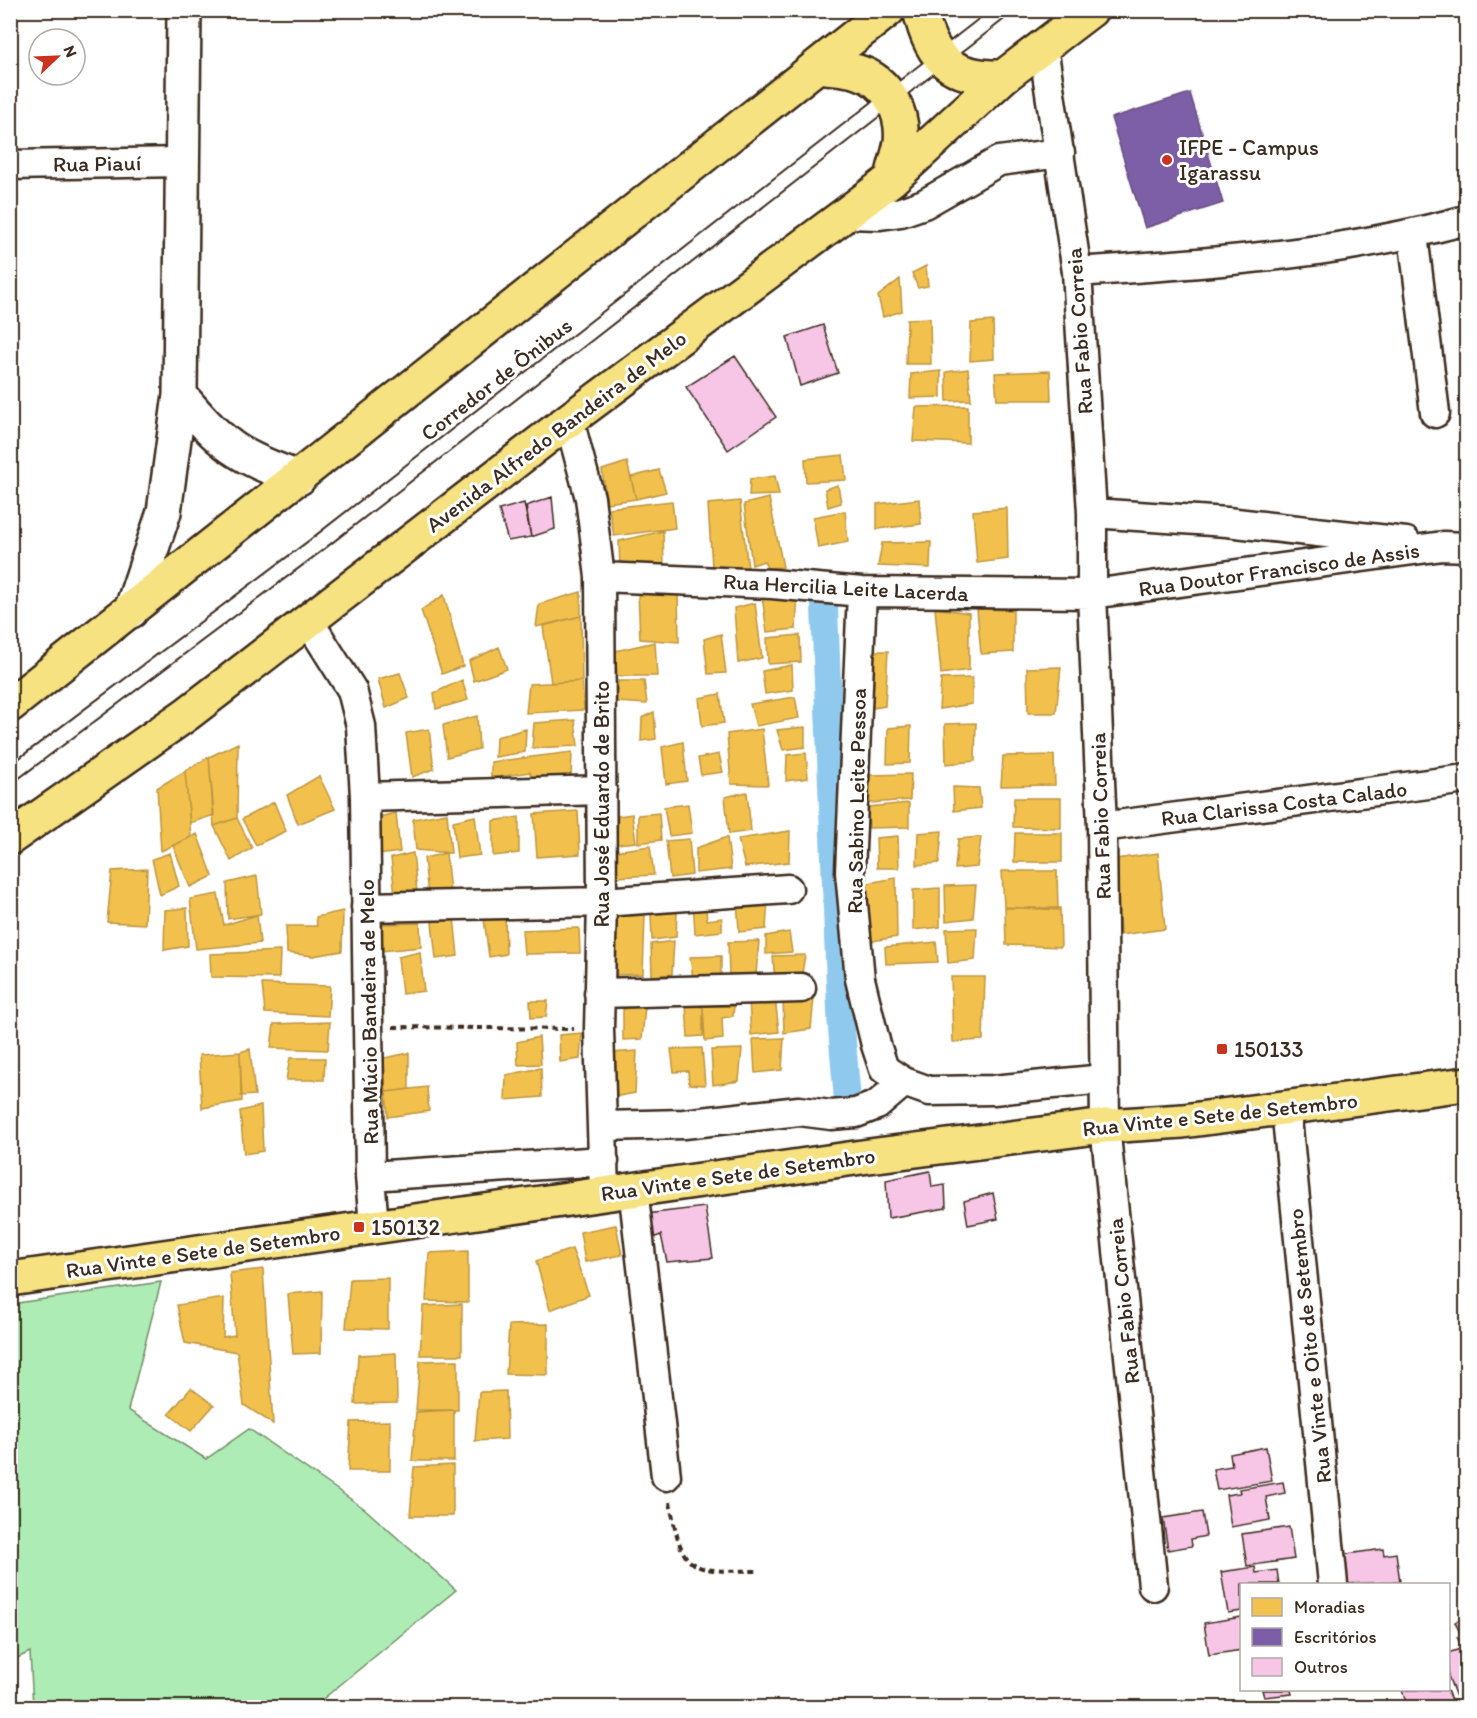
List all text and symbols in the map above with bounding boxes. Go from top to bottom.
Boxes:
north arrow [27,27,87,87]
text: N [59,43,81,60]
place label: IFPE - Campus Igarassu [1179,134,1319,186]
street label: Rua Piauí [53,149,142,178]
marker: IFPE - Campus Igarassu [1160,153,1174,167]
street label: Rua Fabio Correia [1060,246,1099,415]
street label: Corredor de Ônibus [415,312,577,447]
street label: Avenida Alfredo Bandeira de Melo [421,325,692,538]
street label: Rua Doutor Francisco de Assis [1137,536,1421,603]
street label: Rua Hercilia Leite Lacerda [722,568,970,607]
street label: Rua José Eduardo de Brito [588,681,615,927]
street label: Rua Sabino Leite Pessoa [841,688,872,914]
street label: Rua Fabio Correia [1084,731,1117,900]
street label: Rua Clarissa Costa Calado [1159,775,1409,832]
street label: Rua Múcio Bandeira de Melo [353,879,384,1145]
place label: 150133 [1234,1036,1304,1063]
marker: 150133 [1215,1042,1229,1056]
street label: Rua Vinte e Sete de Setembro [1081,1087,1359,1142]
street label: Rua Vinte e Sete de Setembro [599,1142,877,1207]
street label: Rua Vinte e Oito de Setembro [1282,1207,1337,1485]
place label: 150132 [371,1214,441,1241]
street label: Rua Fabio Correia [1101,1216,1146,1385]
street label: Rua Vinte e Sete de Setembro [64,1219,342,1284]
marker: 150132 [352,1220,366,1234]
legend [1240,1583,1450,1691]
text: Moradias [1294,1596,1365,1618]
text: Escritórios [1294,1626,1377,1648]
text: Outros [1294,1656,1348,1678]

